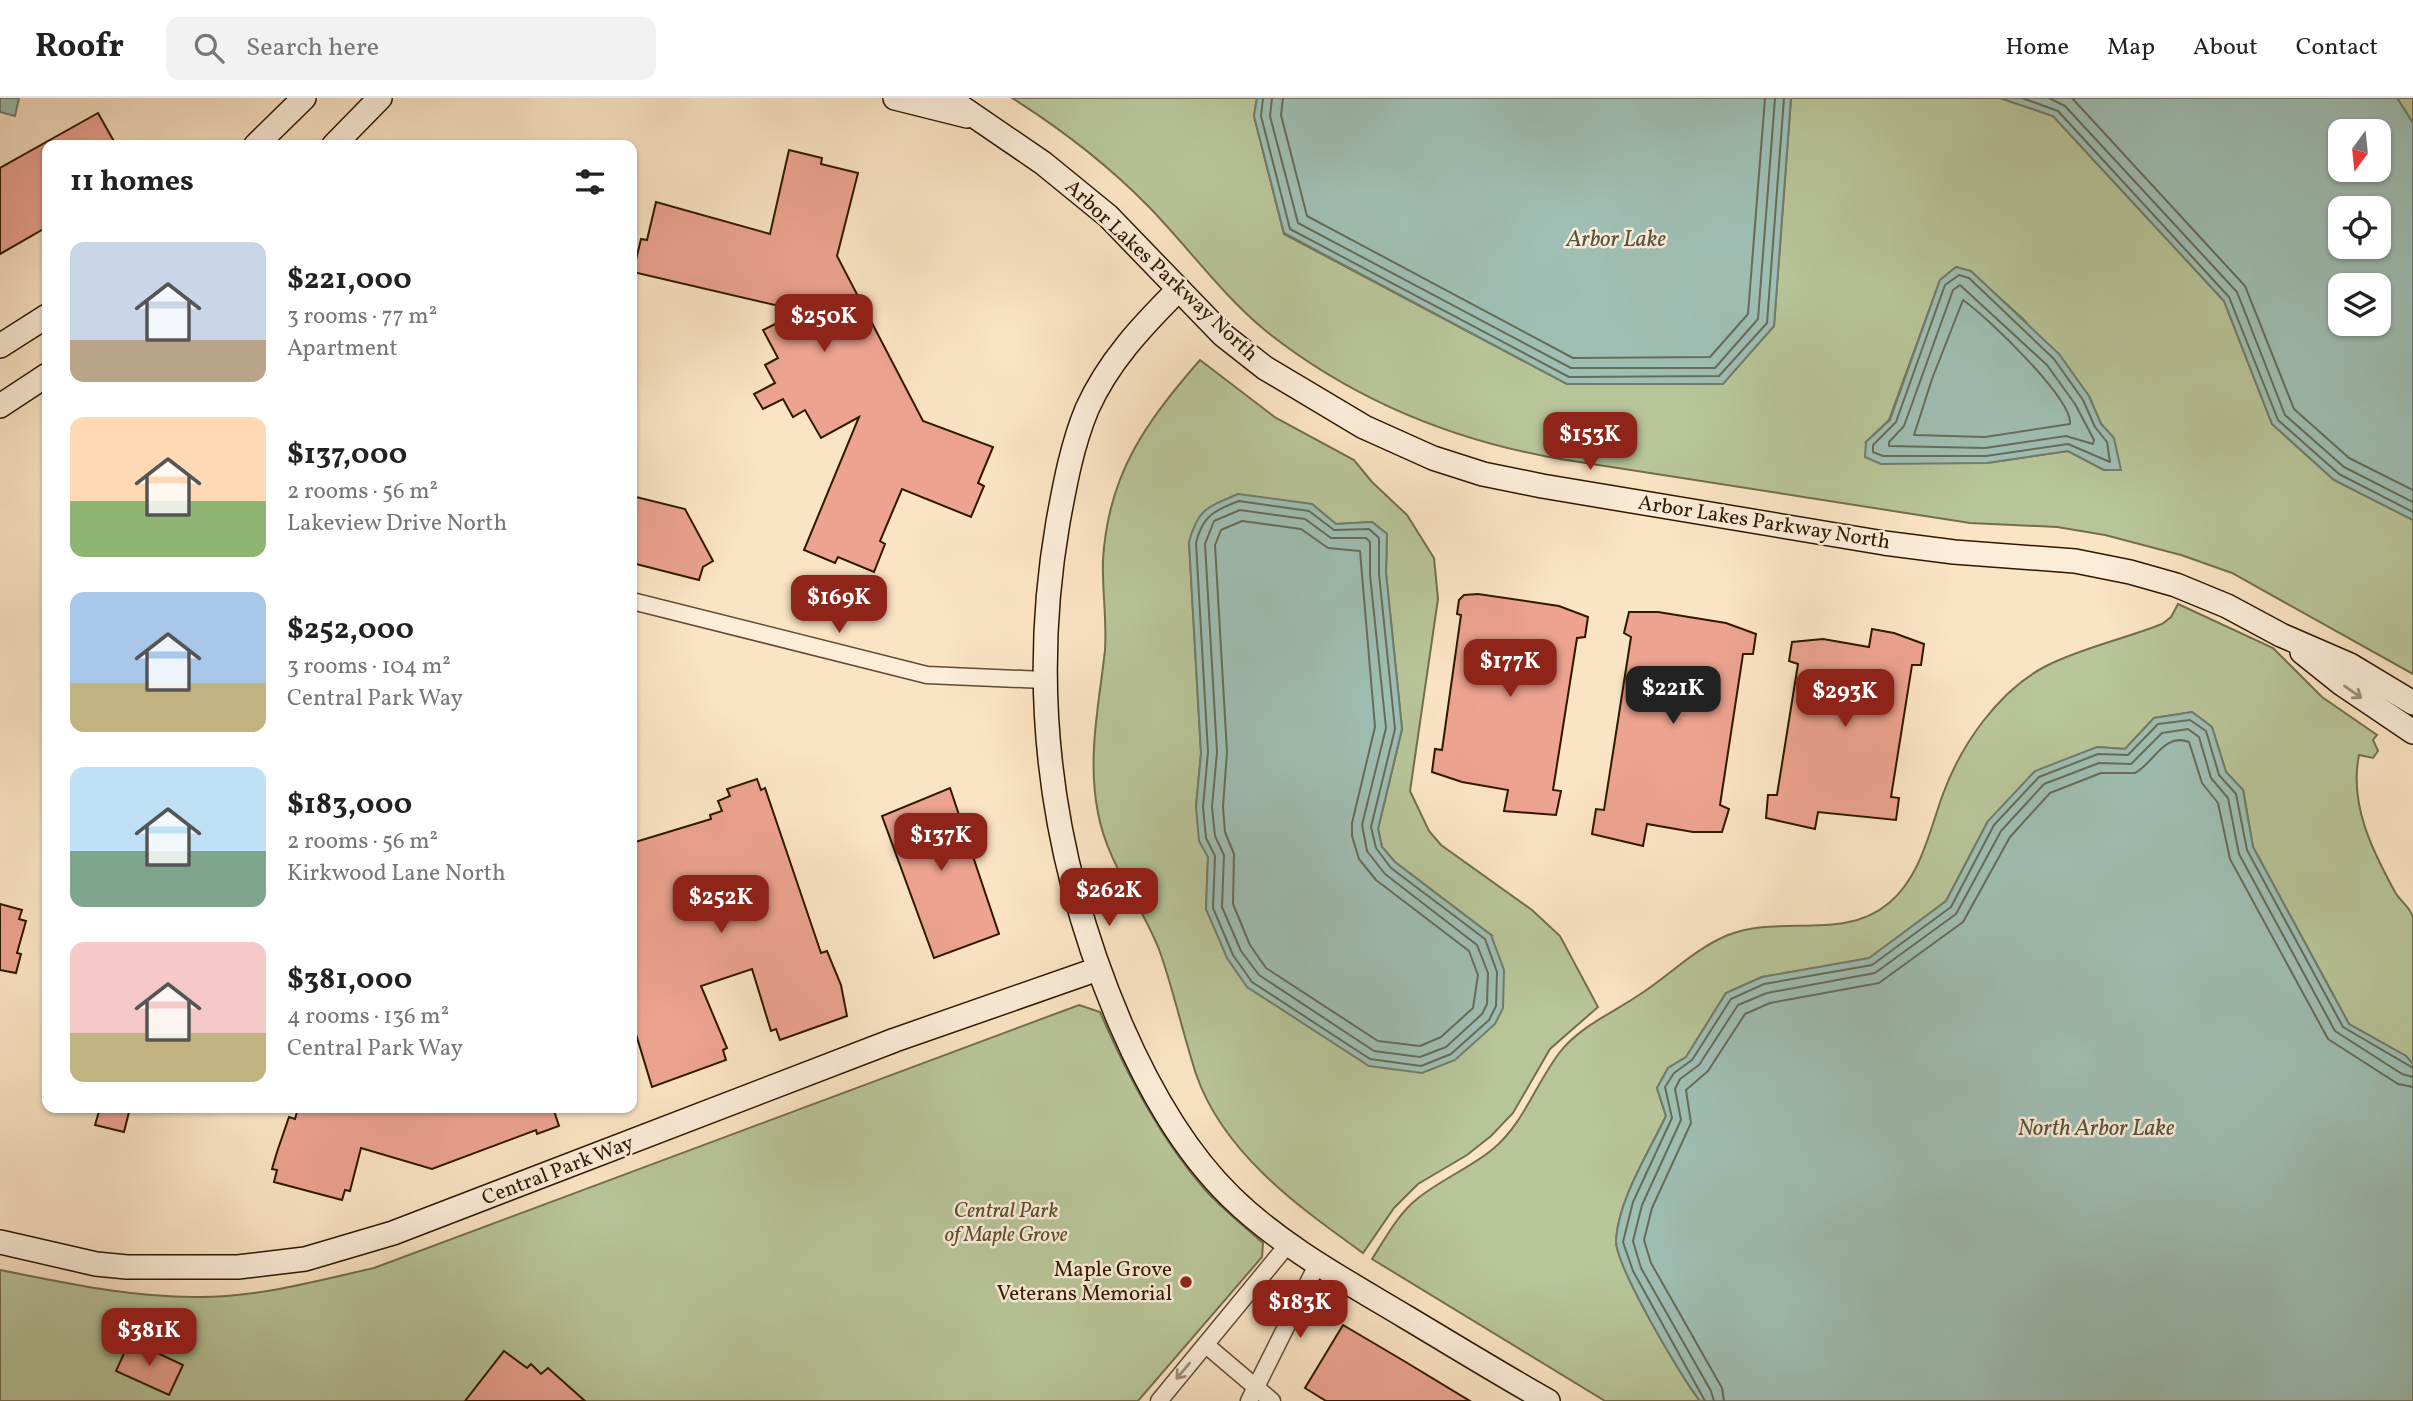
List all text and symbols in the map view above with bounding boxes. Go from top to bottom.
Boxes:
search box [166,17,656,80]
text: Roofr [35,25,124,71]
icon: search [190,29,228,67]
text: Search here [246,30,379,66]
text: Home [2005,31,2069,65]
text: Map [2107,31,2155,65]
text: About [2193,31,2258,65]
text: Contact [2296,31,2378,65]
north arrow [2328,119,2390,182]
map controls [2328,119,2391,336]
text: 11 homes [70,161,194,203]
icon: filters [571,163,609,201]
street label: Arbor Lakes Parkway North [1058,173,1264,369]
button: locate [2328,196,2391,259]
water label: Arbor Lake [1565,224,1666,256]
text: $221,000 [287,259,412,301]
icon: home [126,270,210,354]
button: layers [2328,273,2391,336]
pin: $250K [775,294,873,354]
text: 3 rooms · 77 m² [287,301,437,333]
text: $250K [791,301,857,333]
text: Apartment [287,333,398,365]
pin: $153K [1541,412,1639,472]
text: $153K [1559,419,1621,451]
text: $137,000 [287,434,407,476]
icon: home [126,445,210,529]
text: 2 rooms · 56 m² [287,476,438,508]
street label: Arbor Lakes Parkway North [1636,489,1892,557]
text: Lakeview Drive North [287,508,507,540]
pin: $169K [790,575,888,635]
text: $169K [807,582,871,614]
text: $252,000 [287,609,414,651]
icon: home [126,620,210,704]
pin: $177K [1461,640,1559,699]
text: $177K [1480,646,1540,678]
text: 3 rooms · 104 m² [287,651,451,683]
pin: $221K [1624,666,1722,726]
pin: $293K [1796,670,1894,729]
text: $221K [1642,673,1704,705]
text: $293K [1812,676,1878,708]
text: Central Park Way [287,683,463,715]
one-way arrow [2343,685,2362,699]
text: $183,000 [287,784,412,826]
icon: home [126,795,210,879]
pin: $137K [892,814,990,873]
text: $137K [910,820,972,852]
text: 2 rooms · 56 m² [287,826,438,858]
text: Kirkwood Lane North [287,858,506,890]
pin: $262K [1060,868,1158,928]
text: $262K [1076,875,1142,907]
pin: $252K [672,876,770,935]
text: $252K [689,882,753,914]
text: $381,000 [287,959,412,1001]
icon: home [126,970,210,1054]
text: 4 rooms · 136 m² [287,1001,449,1033]
text: Central Park Way [287,1033,463,1065]
water label: North Arbor Lake [2018,1113,2175,1145]
street label: Central Park Way [478,1128,639,1213]
park label: Central Park of Maple Grove [945,1197,1068,1250]
place label: Maple Grove Veterans Memorial [997,1256,1172,1309]
marker: Maple Grove Veterans Memorial [1178,1274,1194,1290]
pin: $183K [1251,1280,1349,1340]
text: $183K [1269,1287,1332,1319]
pin: $381K [100,1308,198,1368]
text: $381K [118,1315,181,1347]
one-way arrow [1176,1362,1191,1380]

